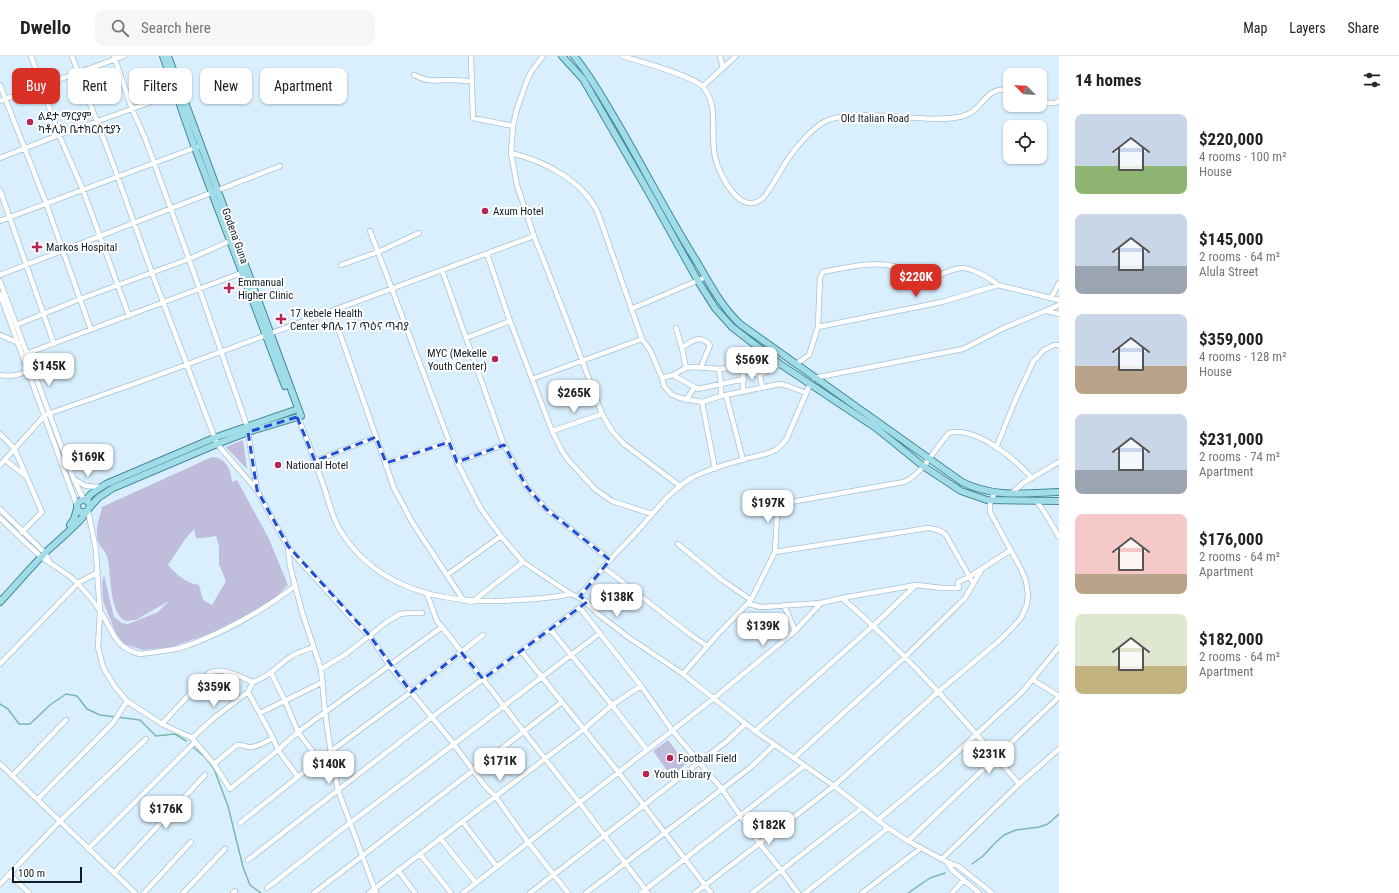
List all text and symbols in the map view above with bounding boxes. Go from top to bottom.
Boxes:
search box [95,10,375,46]
text: Dwello [20,16,71,39]
icon: search [109,17,131,39]
text: Search here [141,19,211,37]
text: Map [1243,20,1267,36]
text: Layers [1289,20,1326,36]
text: Share [1348,20,1379,36]
chip: Buy [12,68,60,104]
chip: Rent [68,68,121,104]
chip: Filters [129,68,192,104]
chip: New [200,68,252,104]
chip: Apartment [260,68,347,104]
north arrow [1003,68,1047,112]
map controls [1003,68,1047,164]
icon: filters [1361,69,1383,91]
text: 14 homes [1075,70,1141,90]
place label: ልደታ ማርያም ካቶሊክ ቤተክርስቲያን [38,110,122,136]
street label: Old Italian Road [841,112,909,125]
marker: ልደታ ማርያም ካቶሊክ ቤተክርስቲያን [25,117,35,127]
button: locate [1003,120,1047,164]
text: $220,000 [1199,129,1263,149]
icon: home [1107,130,1155,178]
text: 4 rooms · 100 m² [1199,149,1286,164]
text: House [1199,164,1232,179]
place label: Axum Hotel [493,205,544,218]
street label: Godena Guna [219,206,251,266]
marker: Axum Hotel [480,206,490,216]
text: $145,000 [1199,229,1263,249]
icon: home [1107,230,1155,278]
marker: Markos Hospital [31,241,43,253]
place label: Markos Hospital [46,241,117,254]
text: 2 rooms · 64 m² [1199,249,1280,264]
pin: $220K [888,264,944,298]
text: Alula Street [1199,264,1258,279]
text: $220K [899,269,933,284]
place label: Emmanual Higher Clinic [238,276,293,302]
marker: Emmanual Higher Clinic [223,282,235,294]
place label: 17 kebele Health Center ቀበሌ 17 ጥዕና ጣብያ [290,307,409,333]
marker: 17 kebele Health Center ቀበሌ 17 ጥዕና ጣብያ [275,313,287,325]
text: $359,000 [1199,329,1263,349]
icon: home [1107,330,1155,378]
place label: MYC (Mekelle Youth Center) [427,347,487,373]
pin: $569K [724,347,780,381]
text: 4 rooms · 128 m² [1199,349,1286,364]
text: $569K [735,352,769,367]
pin: $145K [21,353,77,387]
marker: MYC (Mekelle Youth Center) [490,354,500,364]
text: $145K [32,358,66,373]
text: House [1199,364,1232,379]
pin: $265K [546,380,602,414]
text: $265K [557,385,591,400]
text: $231,000 [1199,429,1263,449]
icon: home [1107,430,1155,478]
pin: $169K [60,444,116,478]
text: $169K [71,449,105,464]
text: 2 rooms · 74 m² [1199,449,1280,464]
place label: National Hotel [286,459,348,472]
marker: National Hotel [273,460,283,470]
text: Apartment [1199,464,1253,479]
pin: $197K [740,490,796,524]
text: $197K [751,495,785,510]
text: $176,000 [1199,529,1263,549]
icon: home [1107,530,1155,578]
text: 2 rooms · 64 m² [1199,549,1280,564]
text: Apartment [1199,564,1253,579]
pin: $138K [589,584,645,618]
text: $138K [600,589,634,604]
pin: $139K [735,613,791,647]
text: $139K [746,618,780,633]
text: $182,000 [1199,629,1263,649]
icon: home [1107,630,1155,678]
text: 2 rooms · 64 m² [1199,649,1280,664]
text: Apartment [1199,664,1253,679]
pin: $359K [186,674,242,708]
text: $359K [197,679,231,694]
pin: $231K [961,741,1017,775]
text: $231K [972,746,1006,761]
pin: $171K [472,748,528,782]
pin: $140K [301,751,357,785]
place label: Football Field [678,752,737,765]
text: $171K [483,753,517,768]
marker: Football Field [665,753,675,763]
text: $140K [312,756,346,771]
place label: Youth Library [654,768,711,781]
marker: Youth Library [641,769,651,779]
pin: $176K [138,796,194,830]
text: $176K [149,801,183,816]
pin: $182K [741,812,797,846]
text: $182K [752,817,786,832]
scale bar [12,865,82,884]
text: 100 m [18,867,45,880]

